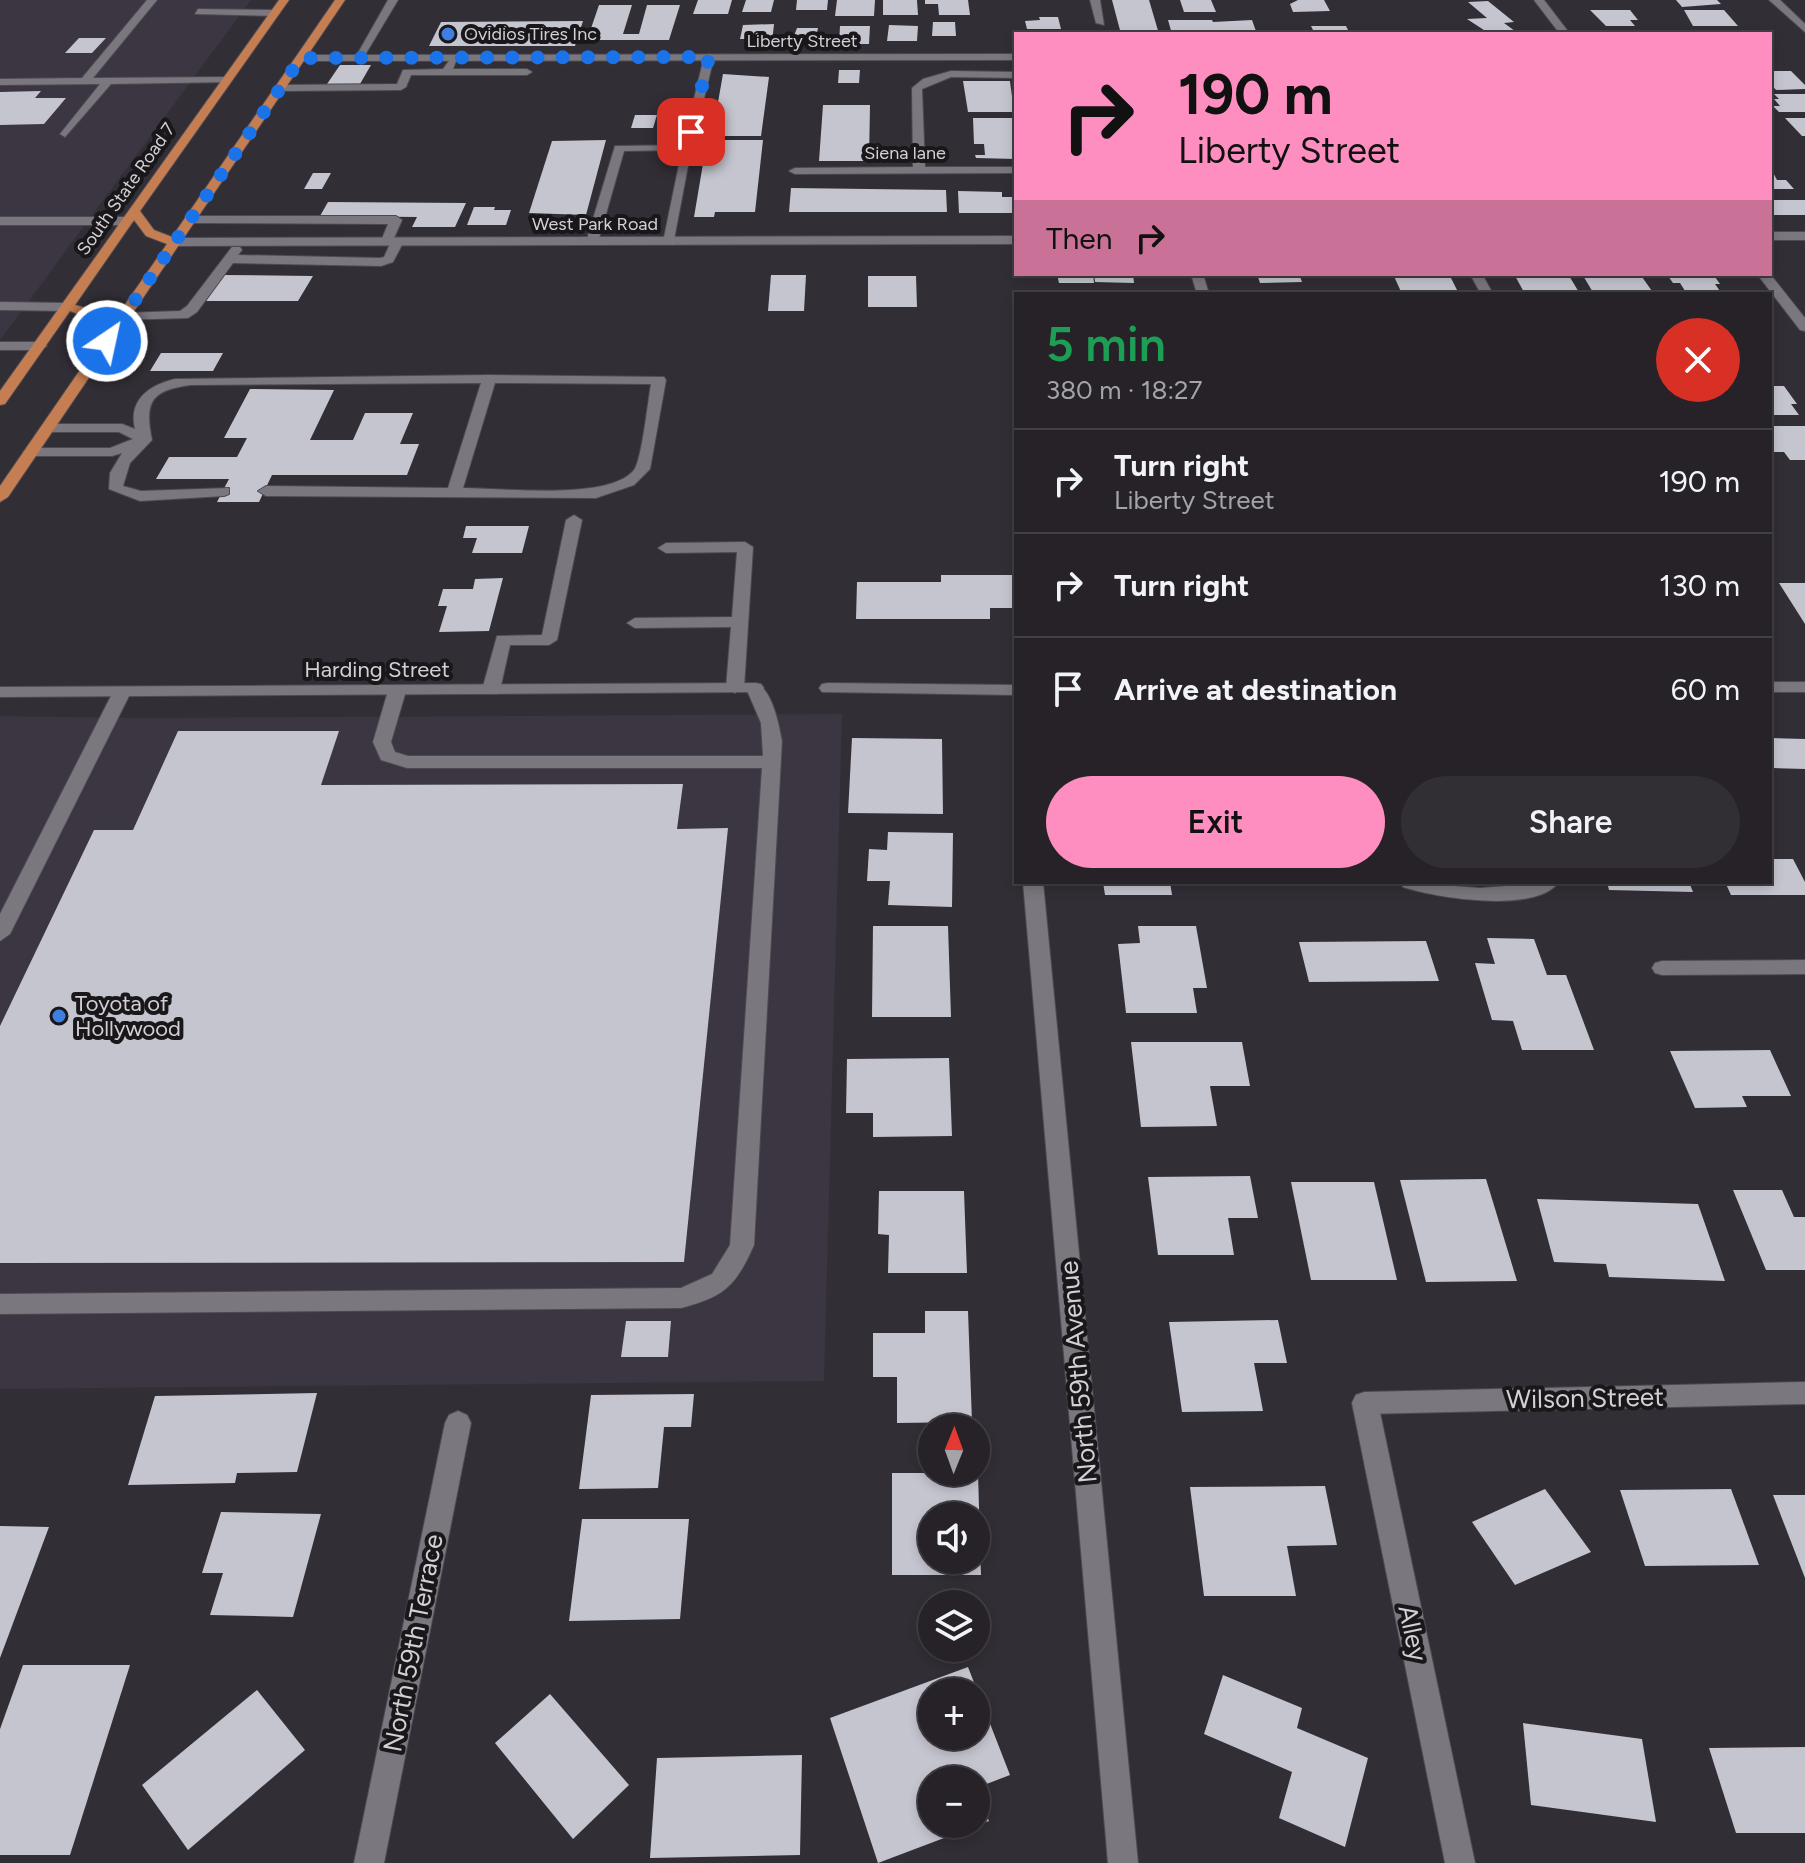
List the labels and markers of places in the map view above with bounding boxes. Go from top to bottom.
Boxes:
place label: Ovidios Tires Inc [464,23,597,45]
marker: Ovidios Tires Inc [439,25,457,43]
pin [657,98,725,166]
place label: Toyota of Hollywood [75,990,181,1042]
marker: Toyota of Hollywood [50,1007,68,1025]

